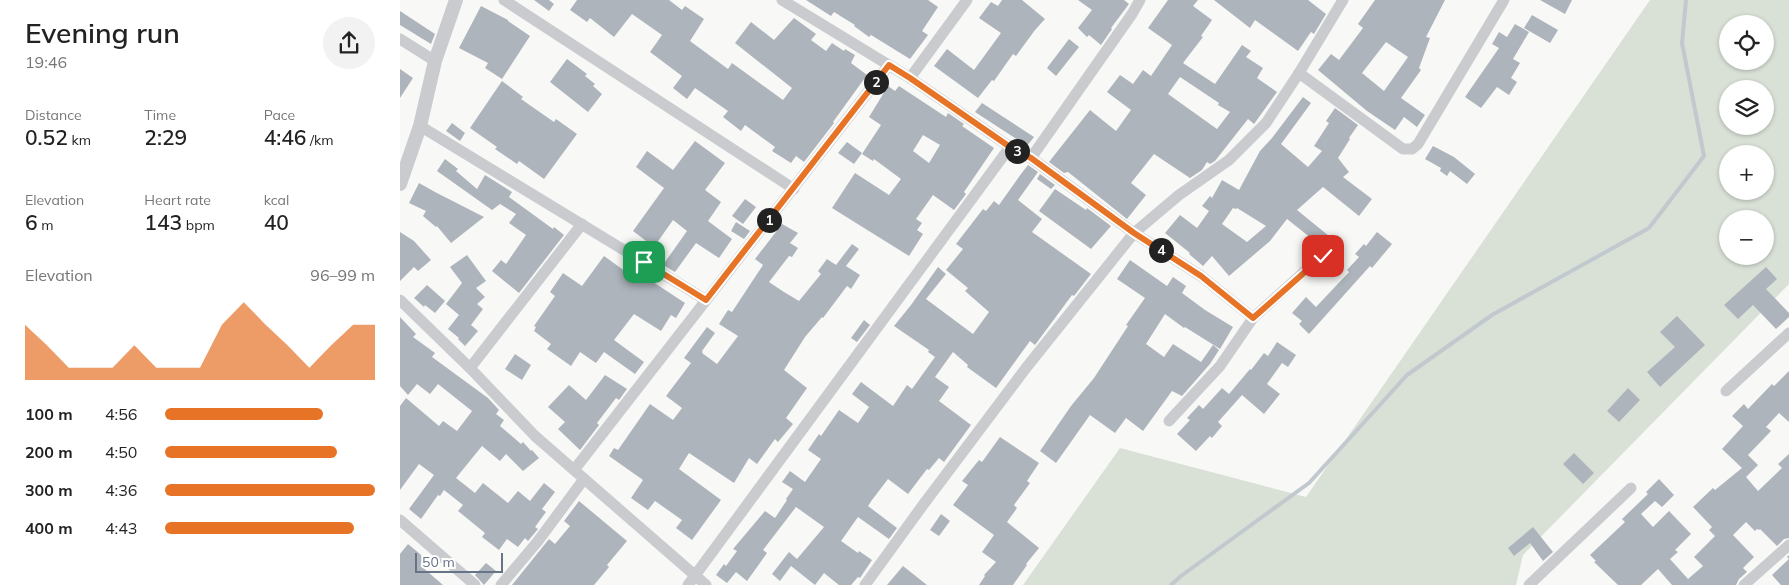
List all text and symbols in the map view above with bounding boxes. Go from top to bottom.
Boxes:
text: Evening run [25,15,180,50]
map controls [1719,15,1774,265]
button: locate [1719,15,1774,70]
button: share [323,17,375,69]
text: 19:46 [25,52,67,72]
pin: 2 [864,70,888,94]
text: 2 [872,73,881,91]
button: layers [1719,80,1774,135]
text: Distance [25,106,82,124]
text: Time [144,106,176,124]
text: Pace [264,106,295,124]
text: 0.52 [25,124,68,150]
text: 2:29 [144,124,187,150]
text: 4:46 [264,124,306,150]
text: km [68,131,91,149]
text: /km [306,131,334,149]
pin: 3 [1004,138,1030,164]
text: 3 [1013,142,1022,160]
button: + [1719,145,1774,200]
text: Elevation [25,191,84,209]
text: Heart rate [144,191,211,209]
text: kcal [264,191,289,209]
pin: 1 [756,208,782,232]
text: 6 [25,209,38,235]
text: 143 [144,209,182,235]
text: 40 [264,209,289,235]
button: − [1719,210,1774,265]
text: 1 [765,211,774,229]
text: m [38,216,54,234]
text: bpm [182,216,215,234]
pin [1302,235,1344,277]
pin: 4 [1148,238,1174,262]
pin [623,241,665,283]
text: 4 [1157,241,1166,259]
icon: check [1309,242,1337,270]
icon: arrive [630,248,658,276]
text: Elevation [25,265,93,285]
text: 96–99 m [310,265,375,285]
text: 100 m [25,404,73,424]
text: 4:56 [105,404,137,424]
text: 200 m [25,442,73,462]
text: 4:50 [105,442,137,462]
text: 300 m [25,480,73,500]
text: 4:36 [105,480,137,500]
text: 400 m [25,518,73,538]
text: 4:43 [105,518,137,538]
scale bar [415,550,502,573]
text: 50 m [422,553,455,571]

